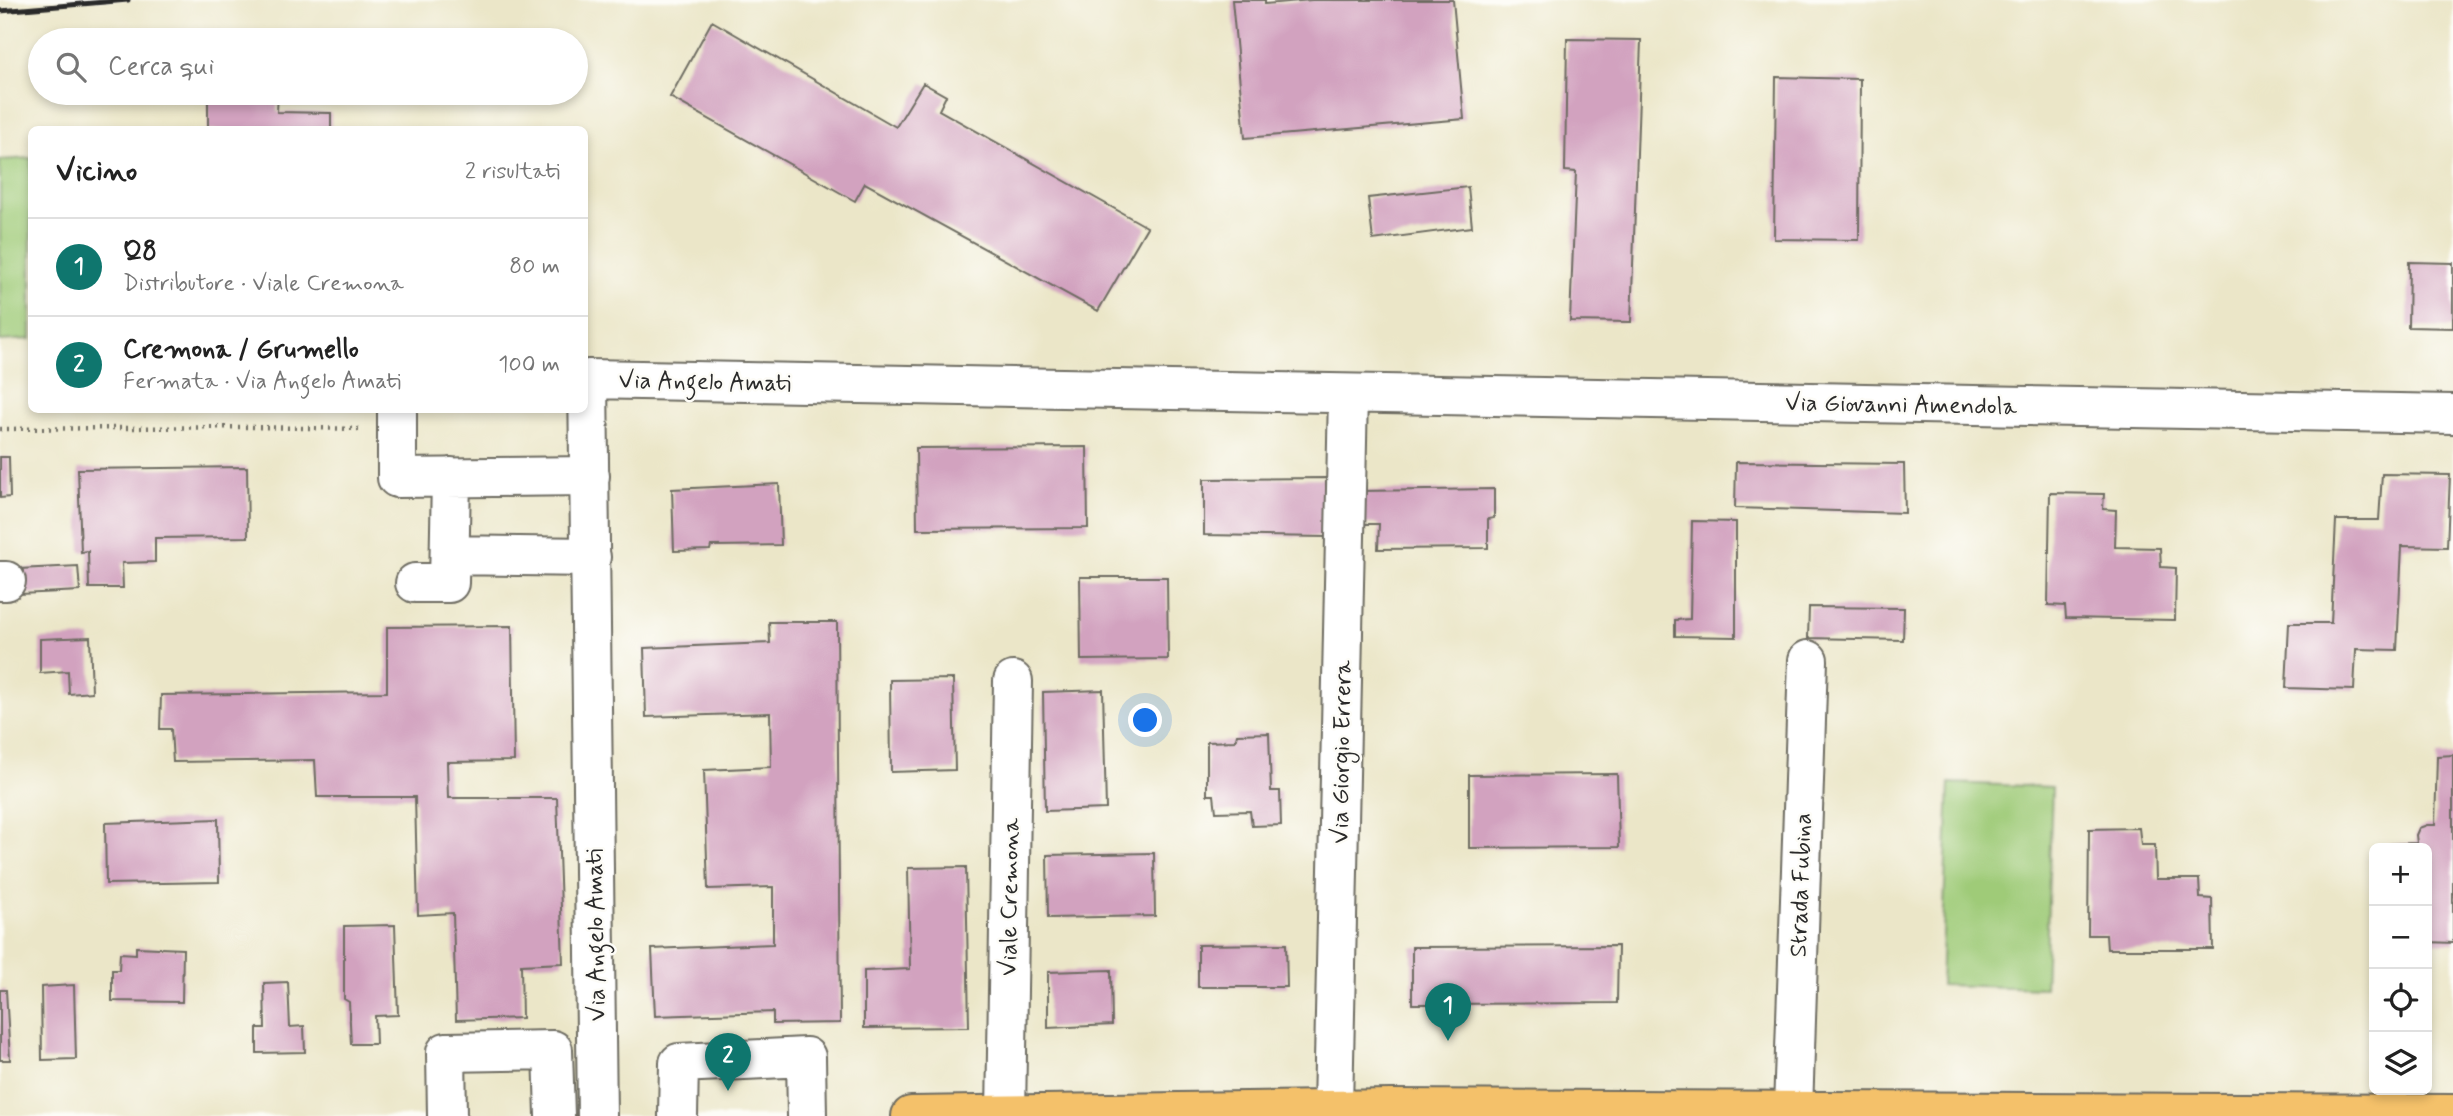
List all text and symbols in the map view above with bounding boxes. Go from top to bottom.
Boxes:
search box [28,28,588,105]
icon: search [52,48,90,86]
text: Cerca qui [108,50,214,84]
text: Vicino [56,152,137,191]
text: 2 risultati [465,157,560,187]
text: Q8 [123,235,157,269]
text: 1 [74,252,84,282]
text: 80 m [509,252,560,282]
text: Distributore · Viale Cremona [123,269,404,299]
text: Cremona / Grumello [123,333,359,367]
text: 2 [73,350,85,380]
text: 100 m [498,350,560,380]
street label: Via Angelo Amati [618,365,792,403]
text: Fermata · Via Angelo Amati [123,367,401,397]
street label: Via Giovanni Amendola [1785,388,2018,423]
street label: Via Giorgio Errera [1325,659,1362,844]
your location [1128,703,1162,737]
street label: Strada Fubina [1783,812,1820,958]
street label: Viale Cremona [994,817,1027,976]
map controls [2369,843,2432,1095]
button: + [2369,843,2432,906]
street label: Via Angelo Amati [579,848,617,1022]
button: − [2369,906,2432,969]
button: locate [2369,969,2432,1032]
pin: 1 [1425,983,1471,1041]
button: layers [2369,1032,2432,1095]
pin: 2 [705,1033,751,1091]

